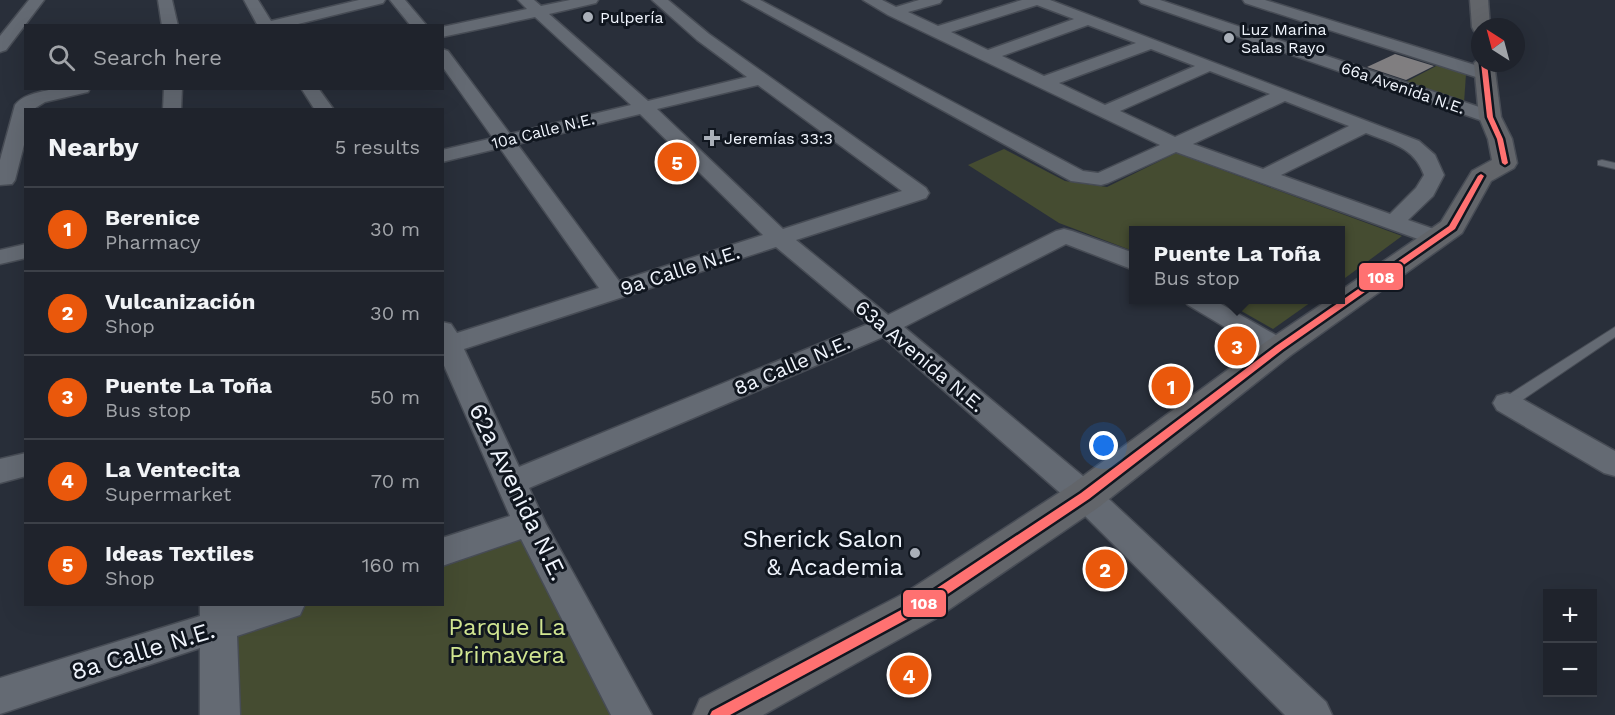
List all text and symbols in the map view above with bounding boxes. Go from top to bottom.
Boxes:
place label: Pulpería [600,8,664,27]
marker: Pulpería [581,10,595,24]
north arrow [1471,18,1525,72]
place label: Luz Marina Salas Rayo [1241,20,1327,57]
search box [24,24,444,90]
marker: Luz Marina Salas Rayo [1222,31,1236,45]
icon: search [45,41,78,74]
text: Search here [93,45,222,70]
street label: 66a Avenida N.E. [1339,58,1467,118]
street label: 10a Calle N.E. [490,109,596,153]
place label: Jeremías 33:3 [724,129,833,148]
marker: Jeremías 33:3 [705,131,719,145]
text: Nearby [48,132,139,162]
text: 5 results [335,135,420,159]
pin: 5 [658,140,696,184]
text: Berenice [105,205,200,230]
text: 1 [63,217,72,241]
text: 30 m [370,217,420,241]
popup [1129,226,1345,304]
text: Pharmacy [105,230,201,254]
street label: 9a Calle N.E. [617,239,743,301]
text: Puente La Toña [1154,241,1320,266]
line badge: 108 [1358,262,1404,291]
text: Bus stop [1154,266,1240,290]
text: 108 [1367,268,1395,287]
text: Vulcanización [105,289,255,314]
street label: 63a Avenida N.E. [851,295,989,417]
text: 2 [62,301,73,325]
text: 30 m [370,301,420,325]
text: Shop [105,314,155,338]
pin: 3 [1218,324,1256,368]
street label: 8a Calle N.E. [730,330,854,400]
pin: 1 [1152,364,1190,408]
text: Puente La Toña [105,373,272,398]
text: 3 [62,385,73,409]
text: 50 m [370,385,420,409]
text: Bus stop [105,398,191,422]
street label: 62a Avenida N.E. [463,399,573,585]
your location [1089,431,1118,460]
text: La Ventecita [105,457,240,482]
text: 4 [61,469,74,493]
text: 70 m [371,469,420,493]
text: Supermarket [105,482,231,506]
place label: Sherick Salon & Academia [743,525,903,581]
text: Ideas Textiles [105,541,254,566]
marker: Sherick Salon & Academia [908,546,922,560]
pin: 2 [1086,546,1124,592]
text: 5 [62,553,73,577]
text: 160 m [362,553,420,577]
text: Shop [105,566,155,590]
line badge: 108 [902,589,947,618]
map controls [1543,589,1597,697]
button: + [1543,589,1597,643]
text: 108 [910,594,938,613]
park label: Parque La Primavera [448,613,566,669]
street label: 8a Calle N.E. [68,616,218,686]
button: − [1543,643,1597,697]
pin: 4 [890,652,928,698]

